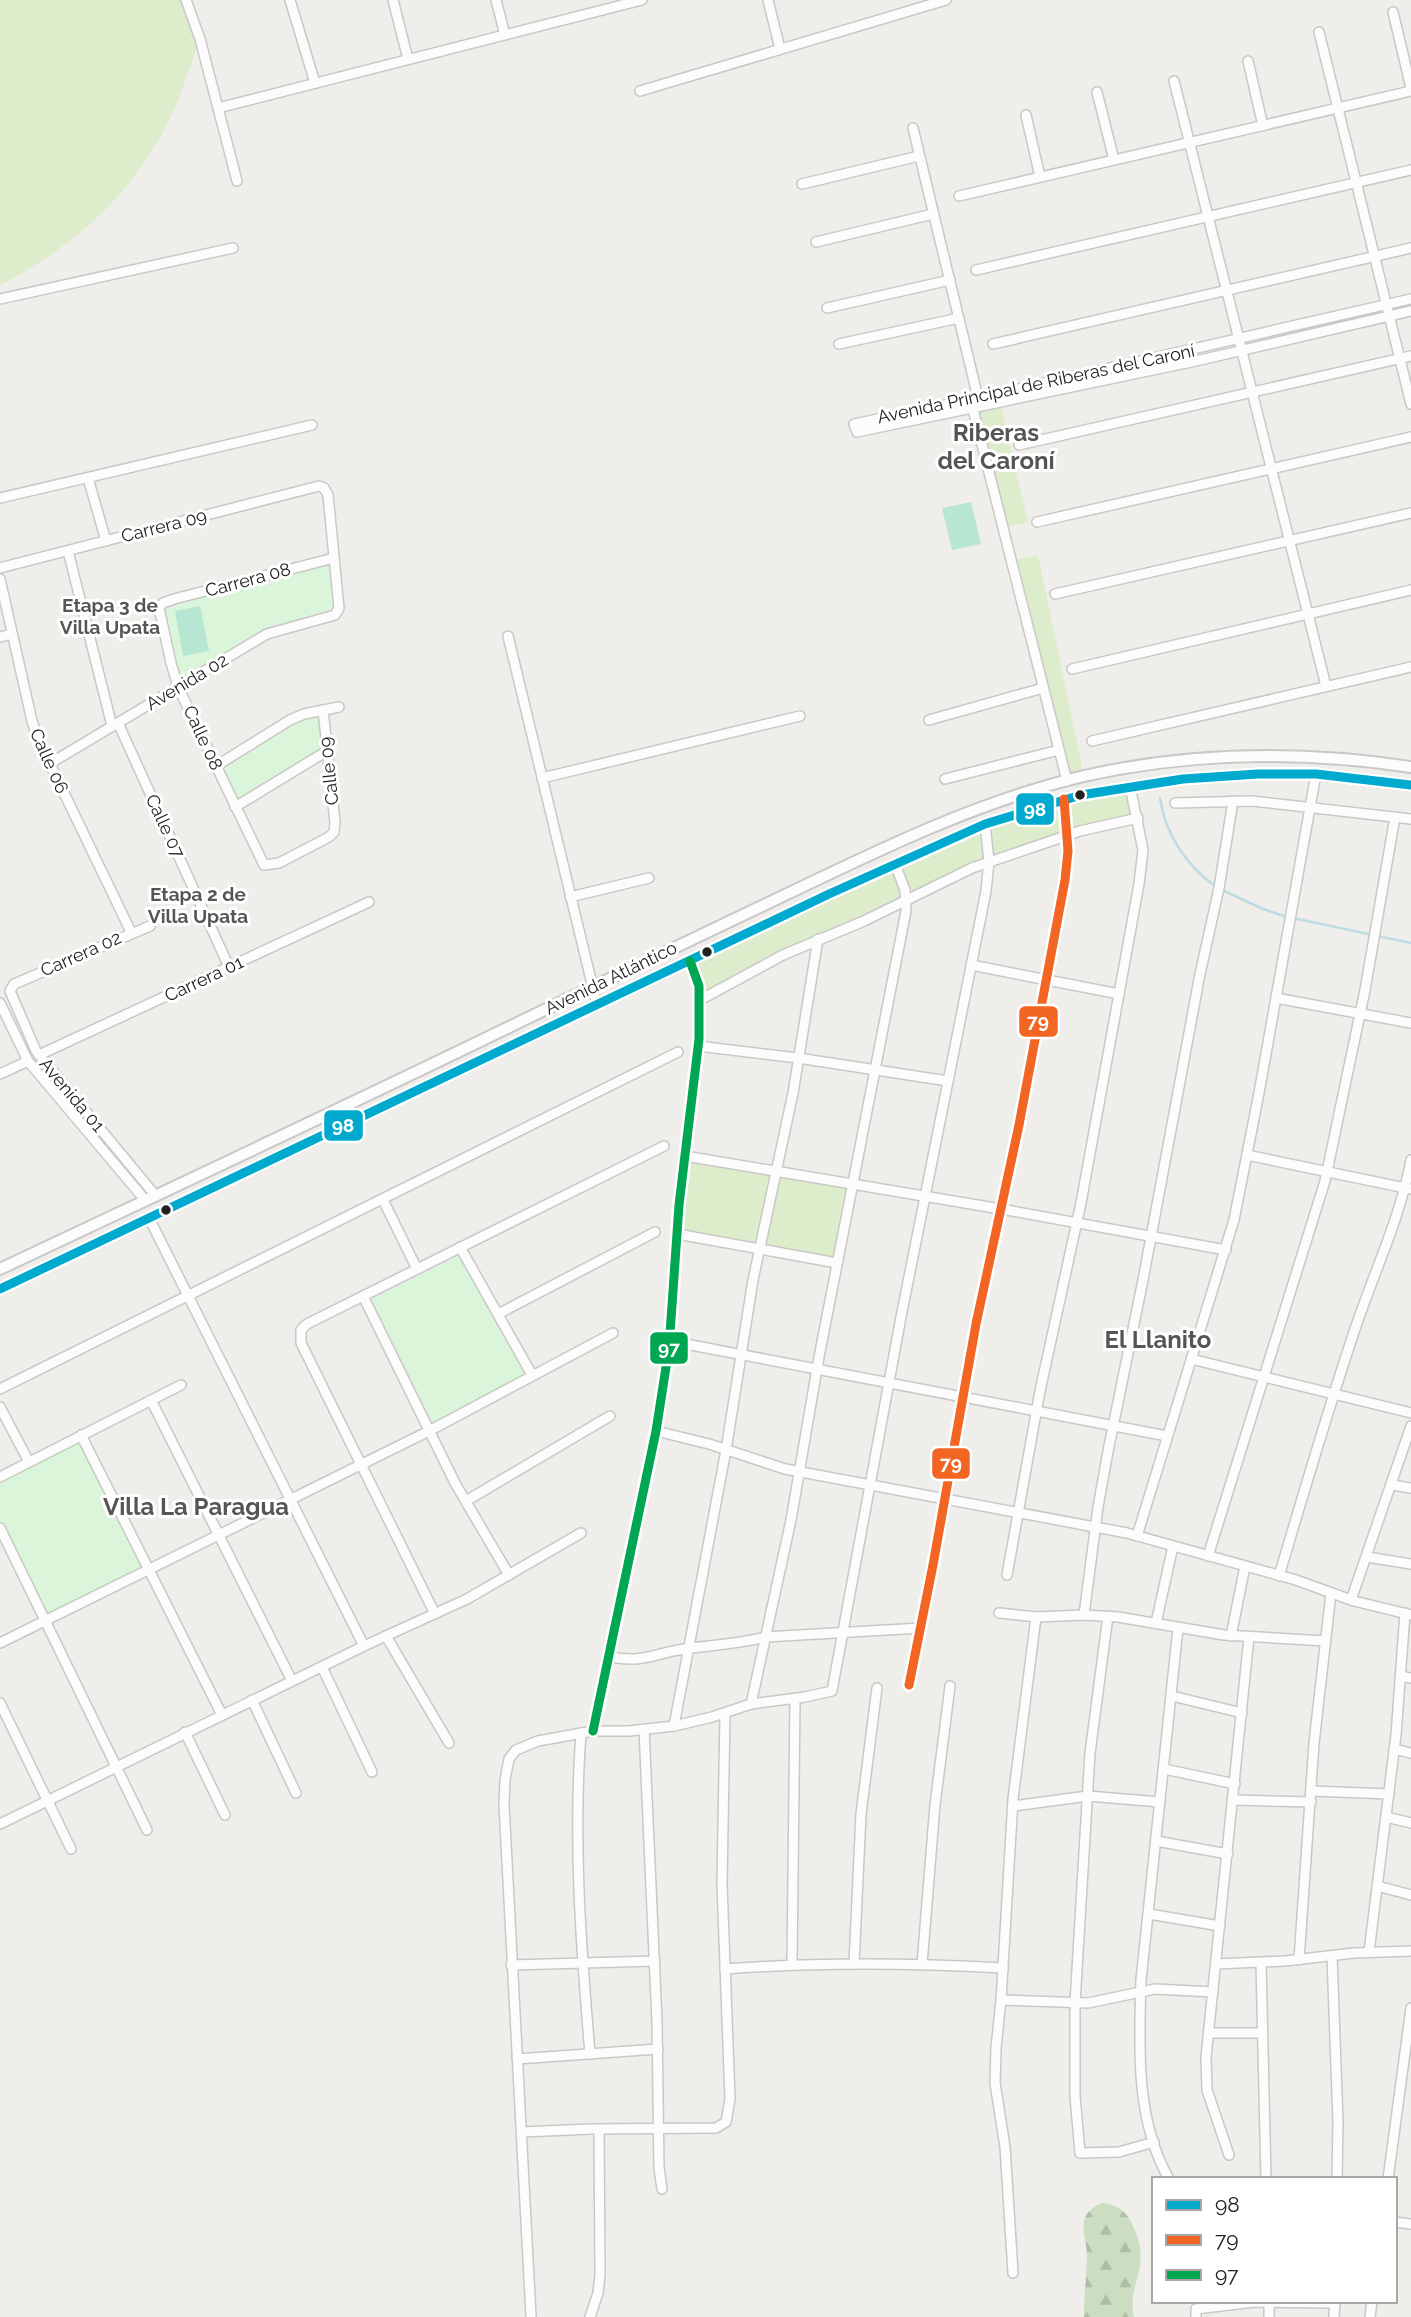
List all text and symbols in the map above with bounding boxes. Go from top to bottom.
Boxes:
street label: Avenida Principal de Riberas del Caroní [875,340,1197,427]
district label: Riberas del Caroní [937,418,1055,475]
street label: Carrera 09 [119,505,209,546]
street label: Carrera 08 [203,558,293,601]
district label: Etapa 3 de Villa Upata [60,594,160,638]
street label: Avenida 02 [142,649,232,714]
street label: Calle 08 [179,702,228,773]
street label: Calle 06 [26,725,73,797]
street label: Calle 09 [314,736,343,806]
unlabelled marker [1073,788,1087,802]
street label: Calle 07 [142,791,189,861]
line badge: 98 [1015,792,1055,826]
text: 98 [1024,798,1046,820]
district label: Etapa 2 de Villa Upata [148,883,248,927]
street label: Carrera 02 [37,926,124,981]
street label: Avenida Atlántico [541,936,680,1019]
unlabelled marker [700,945,714,959]
street label: Carrera 01 [161,951,247,1006]
line badge: 79 [1018,1005,1059,1038]
text: 79 [1027,1010,1049,1032]
street label: Avenida 01 [35,1053,110,1136]
line badge: 98 [323,1109,364,1142]
text: 98 [332,1114,354,1136]
unlabelled marker [159,1203,173,1217]
district label: El Llanito [1105,1325,1211,1354]
line badge: 97 [649,1331,689,1365]
text: 97 [658,1337,680,1359]
line badge: 79 [931,1447,971,1480]
text: 79 [940,1452,962,1474]
district label: Villa La Paragua [103,1492,289,1521]
legend [1152,2177,1397,2303]
text: 98 [1215,2192,1240,2217]
text: 79 [1215,2227,1238,2252]
text: 97 [1215,2262,1239,2287]

